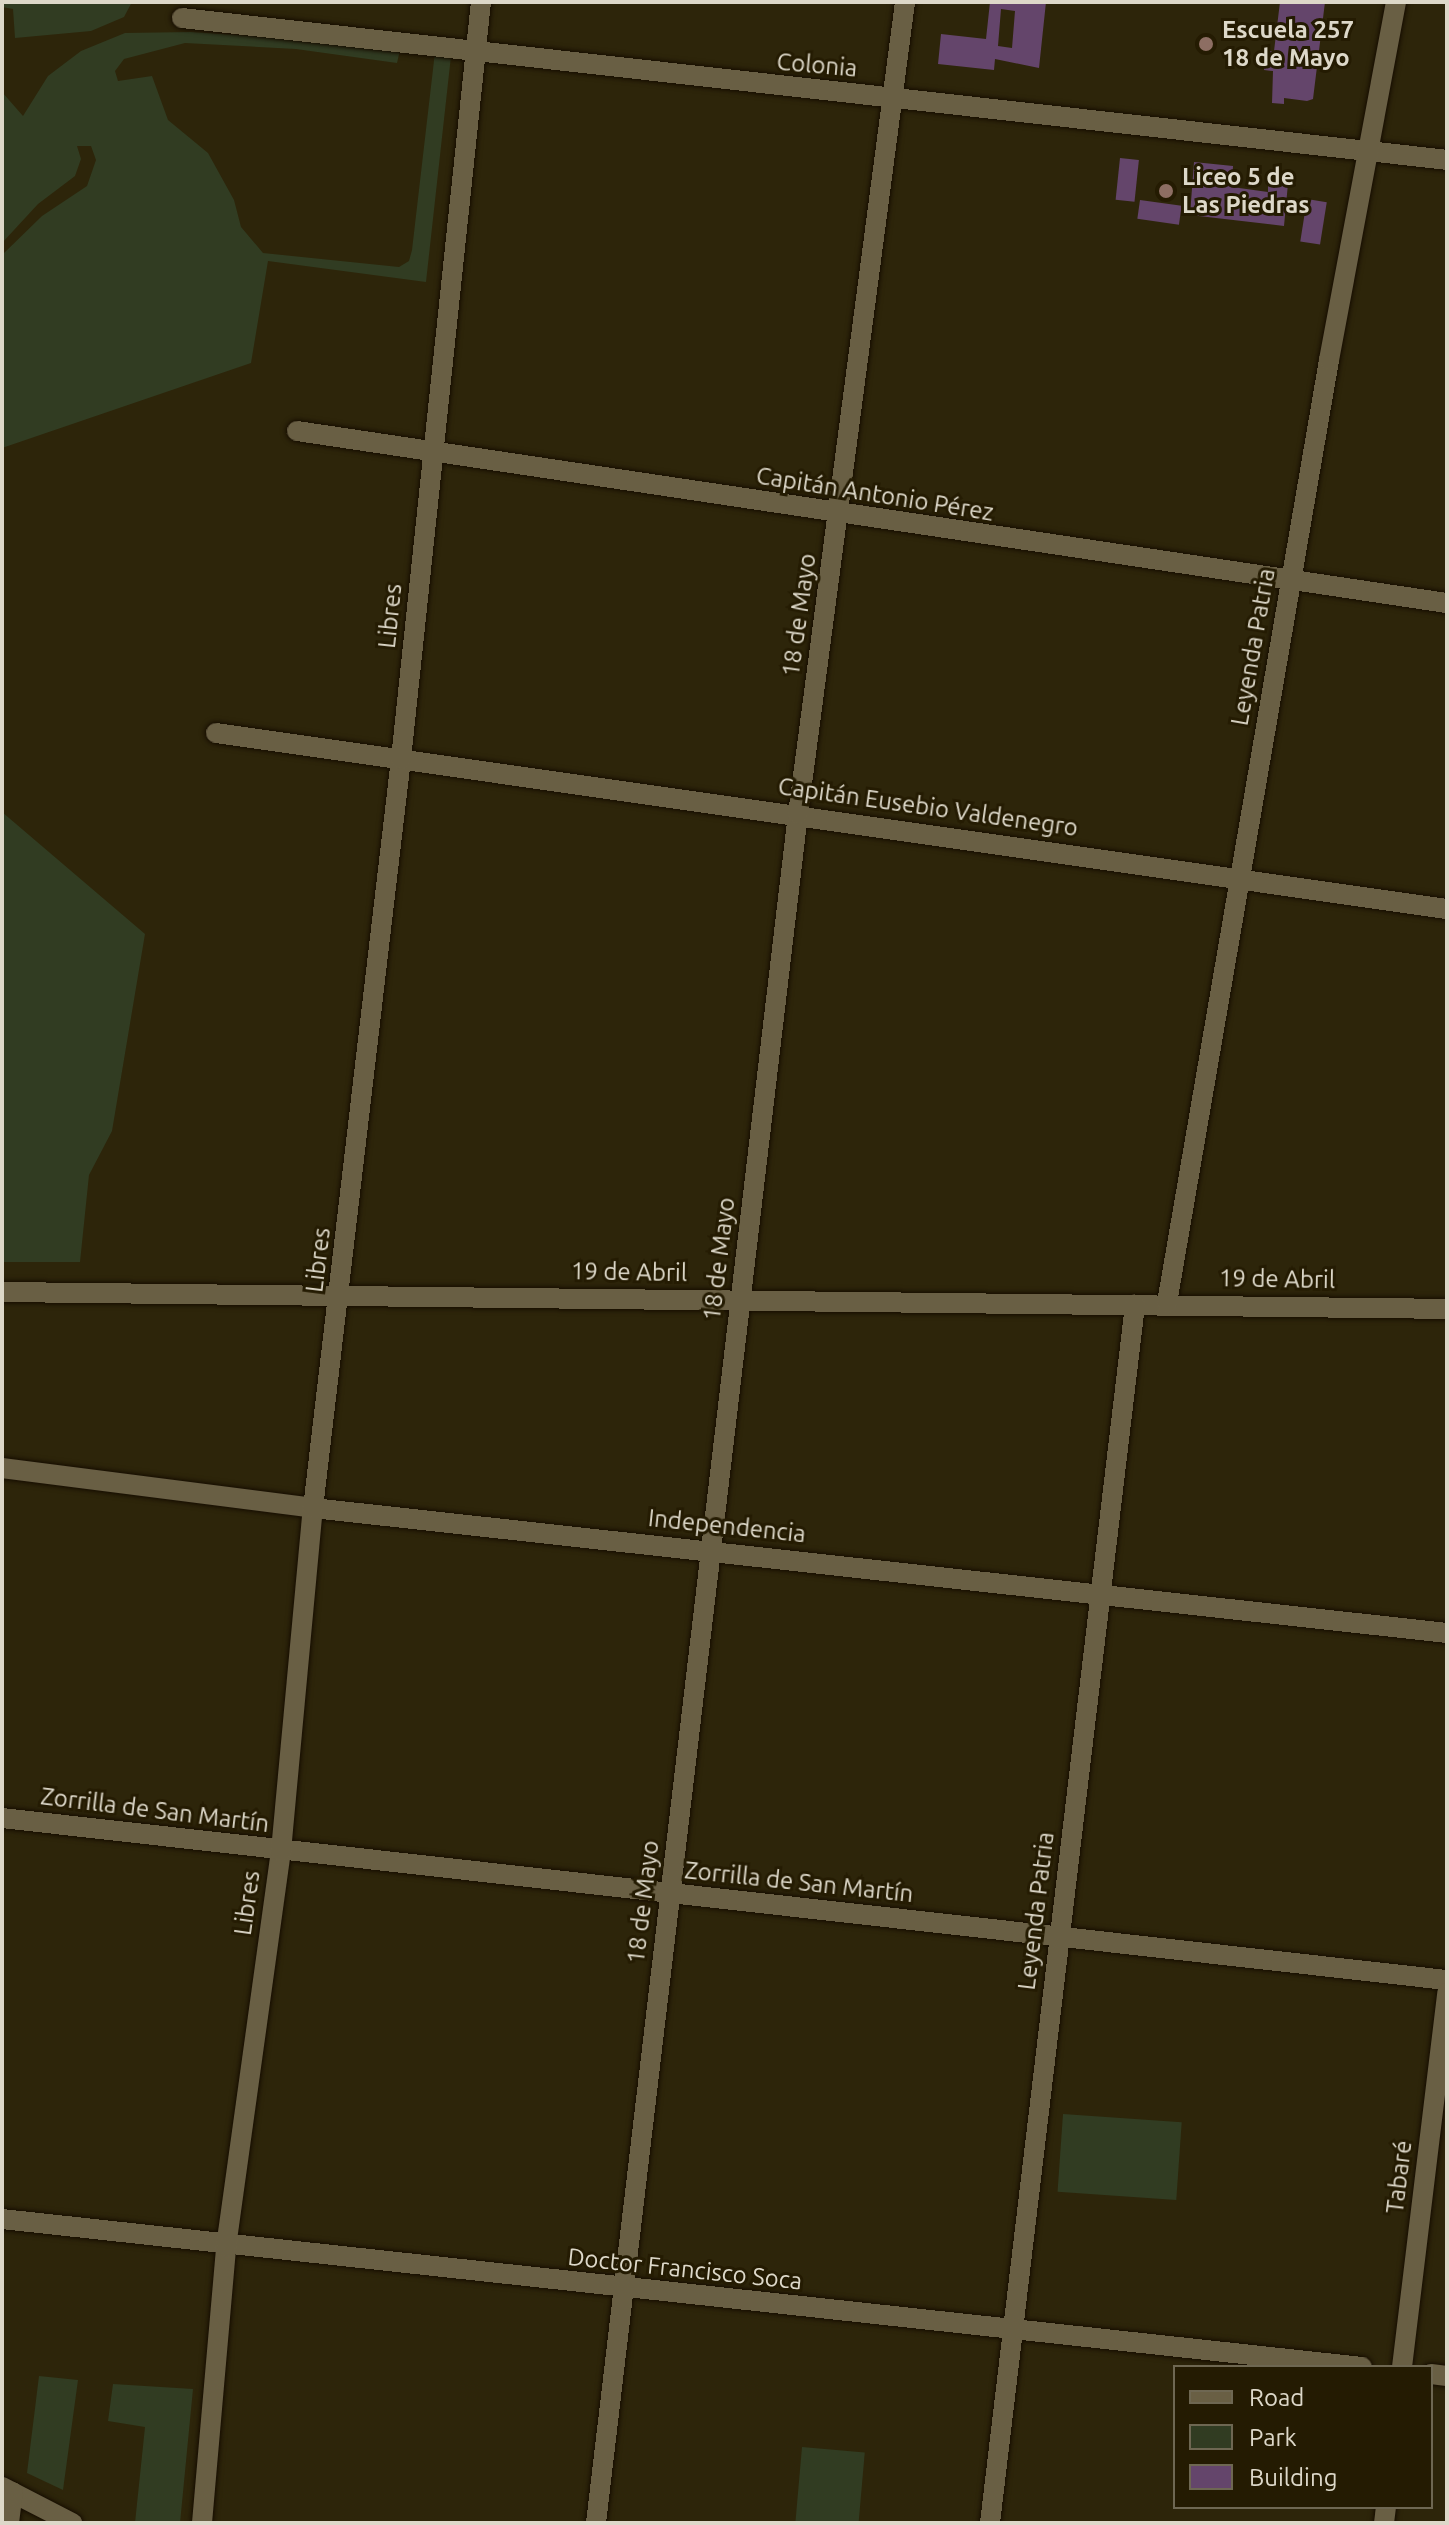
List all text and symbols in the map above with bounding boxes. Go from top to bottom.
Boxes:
place label: Escuela 257 18 de Mayo [1222,16,1354,72]
marker: Escuela 257 18 de Mayo [1197,35,1215,53]
street label: Colonia [775,47,859,83]
place label: Liceo 5 de Las Piedras [1182,163,1310,219]
marker: Liceo 5 de Las Piedras [1157,182,1175,200]
street label: Capitán Antonio Pérez [754,461,996,527]
street label: 18 de Mayo [776,552,822,678]
street label: Leyenda Patria [1225,566,1281,728]
street label: Libres [372,582,408,650]
street label: Capitán Eusebio Valdenegro [776,772,1080,842]
street label: 18 de Mayo [697,1196,741,1322]
street label: Libres [300,1226,336,1294]
street label: 19 de Abril [571,1257,687,1287]
street label: 19 de Abril [1219,1264,1335,1294]
street label: Independencia [647,1503,807,1549]
street label: Zorrilla de San Martín [39,1782,271,1838]
street label: Leyenda Patria [1012,1830,1060,1992]
street label: 18 de Mayo [621,1839,665,1965]
street label: Zorrilla de San Martín [683,1856,915,1908]
street label: Libres [228,1869,266,1937]
street label: Tabaré [1380,2139,1418,2215]
street label: Doctor Francisco Soca [566,2242,804,2296]
legend [1173,2365,1433,2509]
text: Road [1249,2384,1304,2411]
text: Park [1249,2424,1297,2451]
text: Building [1249,2464,1337,2491]

